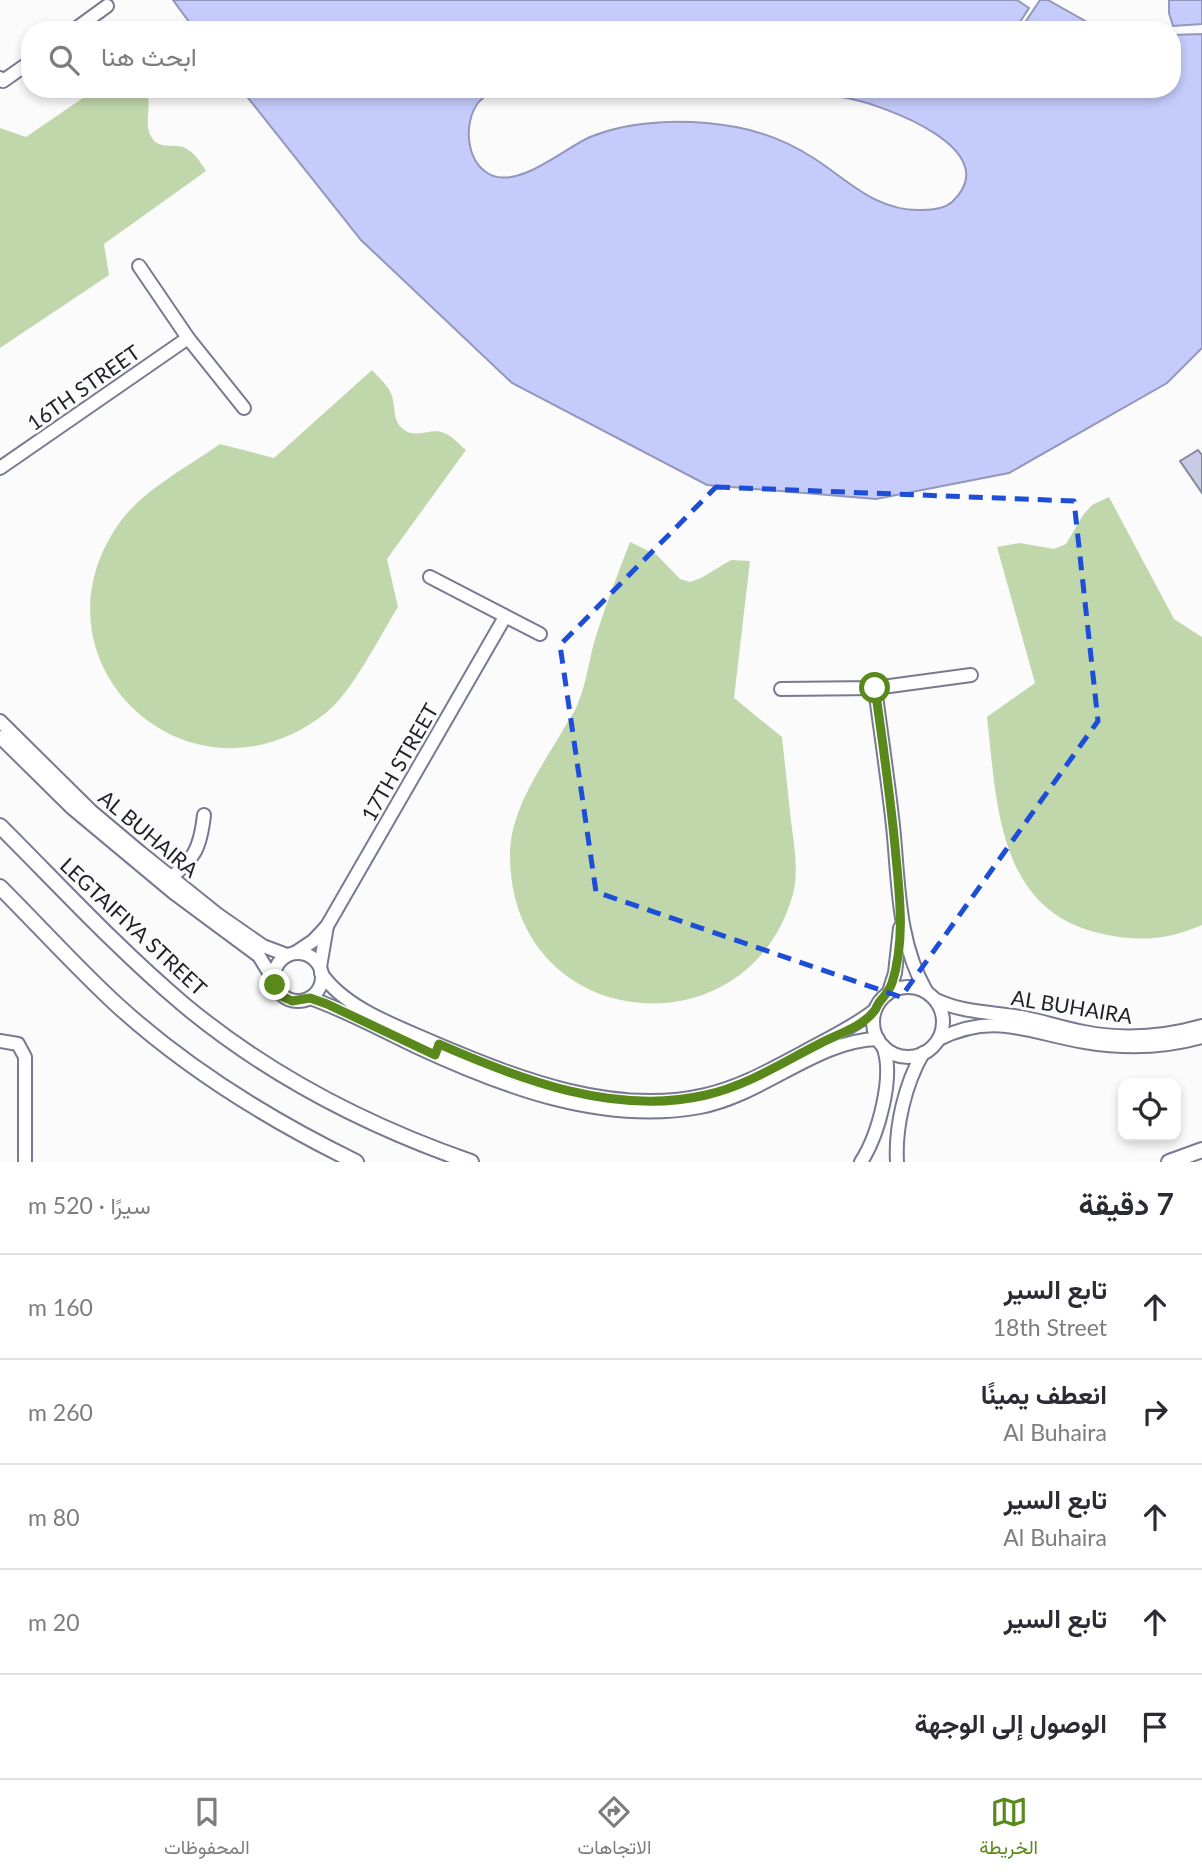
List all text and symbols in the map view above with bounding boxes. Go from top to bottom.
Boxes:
search box [21,21,1181,98]
text: ابحث هنا [101,40,197,72]
icon: search [45,41,83,79]
street label: 16TH STREET [22,339,145,435]
route start [859,672,890,703]
street label: 17TH STREET [355,698,443,825]
street label: AL BUHAIRA [94,784,204,882]
street label: LEGTAIFIYA STREET [56,852,213,1001]
route end [259,969,290,1000]
street label: AL BUHAIRA [1010,984,1135,1028]
map controls [1118,1078,1181,1141]
button: locate [1118,1078,1181,1141]
text: 7 دقيقة [1079,1185,1174,1221]
text: سيرًا · 520 m [28,1191,151,1219]
text: تابع السير [1004,1273,1107,1305]
icon: ahead [1136,1288,1174,1326]
text: 160 m [28,1293,93,1321]
text: 18th Street [993,1313,1107,1341]
text: انعطف يمينًا [981,1378,1107,1410]
icon: right [1136,1393,1174,1431]
text: 260 m [28,1398,93,1426]
text: Al Buhaira [1003,1418,1107,1446]
text: تابع السير [1004,1483,1107,1515]
icon: ahead [1136,1498,1174,1536]
text: 80 m [28,1503,80,1531]
text: Al Buhaira [1003,1523,1107,1551]
text: تابع السير [1004,1602,1107,1634]
icon: ahead [1136,1603,1174,1641]
text: 20 m [28,1608,80,1636]
text: الوصول إلى الوجهة [915,1707,1107,1739]
icon: arrive [1136,1708,1174,1746]
tab: المحفوظات [164,1793,250,1864]
tab: الاتجاهات [578,1793,651,1864]
tab: الخريطة [979,1793,1038,1864]

